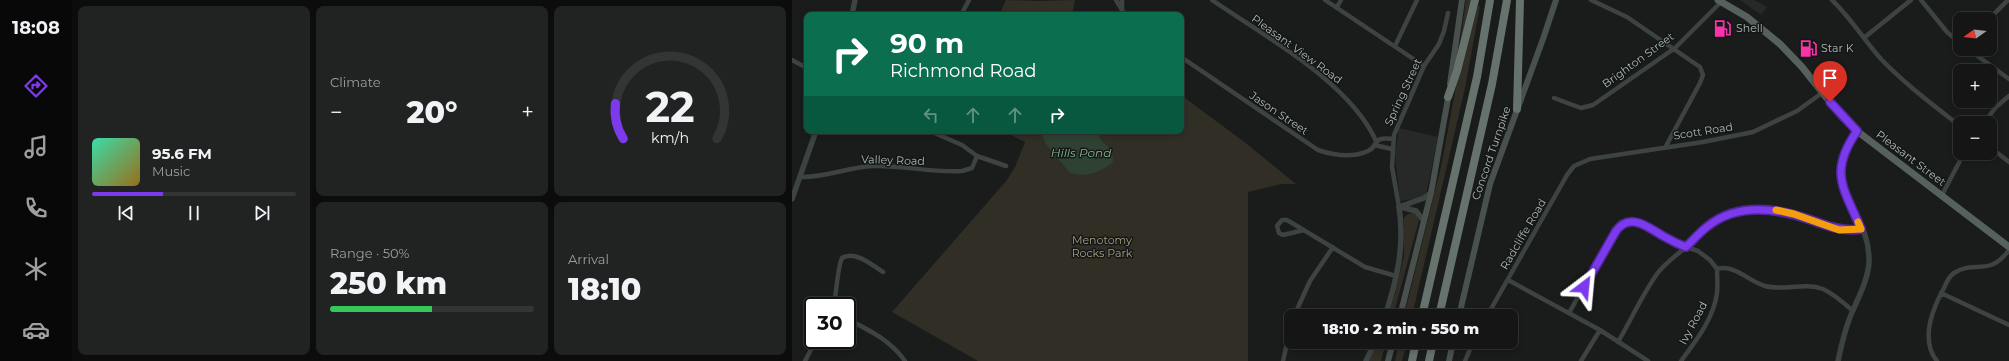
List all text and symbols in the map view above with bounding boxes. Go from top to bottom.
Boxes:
street label: Pleasant View Road [1249,11,1345,87]
north arrow [1953,12,1997,56]
map controls [1953,12,1997,160]
text: 18:08 [12,17,60,39]
fuel station icon: Shell [1713,18,1733,38]
place label: Shell [1736,21,1763,35]
text: 90 m [890,26,964,60]
icon: right [824,28,876,80]
street label: Brighton Street [1599,29,1677,91]
fuel station icon: Star K [1798,38,1818,58]
place label: Star K [1821,41,1854,55]
street label: Spring Street [1381,56,1425,128]
text: Richmond Road [890,60,1037,82]
pin [1813,61,1847,102]
button: + [1953,64,1997,108]
icon: arrive [1819,67,1841,89]
icon: directions [22,72,50,100]
text: Climate [330,74,381,90]
text: 22 [645,82,695,132]
street label: Jason Street [1246,88,1311,138]
text: 20° [406,94,458,131]
text: − [330,99,343,126]
text: + [521,99,534,126]
icon: left [920,104,942,126]
icon: ahead [962,104,984,126]
icon: ahead [1004,104,1026,126]
icon: right [1046,104,1068,126]
street label: Concord Turnpike [1468,104,1514,202]
button: − [1953,116,1997,160]
street label: Scott Road [1672,119,1734,143]
street label: Pleasant Street [1873,127,1949,189]
text: km/h [651,129,689,147]
icon: music [22,133,50,161]
text: 95.6 FM [152,144,212,163]
water label: Hills Pond [1051,145,1112,160]
street label: Valley Road [861,152,925,168]
text: Music [152,163,190,179]
icon: phone [22,194,50,222]
street label: Radcliffe Road [1497,196,1549,272]
icon: previous [115,202,137,224]
icon: pause [183,202,205,224]
icon: next [251,202,273,224]
park label: Menotomy Rocks Park [1072,233,1133,260]
text: Range · 50% [330,245,409,261]
text: Arrival [568,251,609,267]
icon: climate [22,255,50,283]
text: 250 km [330,265,447,302]
position arrow [1563,266,1605,308]
text: 18:10 [568,271,641,308]
speed limit sign: 30 [804,297,856,349]
street label: Ivy Road [1676,299,1710,347]
icon: car [22,316,50,344]
text: 18:10 · 2 min · 550 m [1323,319,1479,338]

